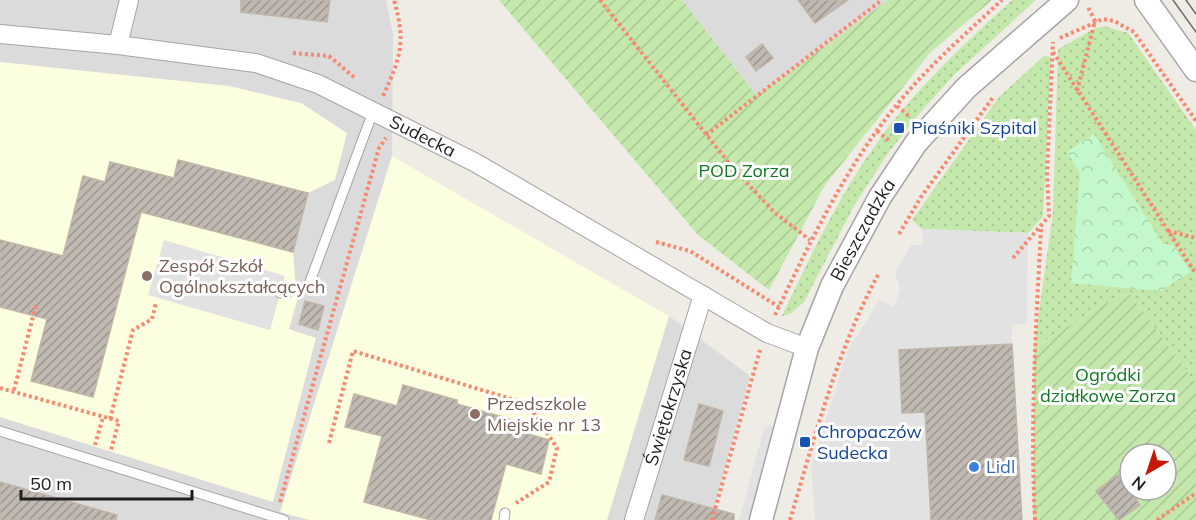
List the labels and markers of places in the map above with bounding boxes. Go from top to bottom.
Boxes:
place label: Piaśniki Szpital [911,116,1037,139]
marker: Piaśniki Szpital [892,121,906,135]
place label: Zespół Szkół Ogólnokształcących [159,254,325,298]
marker: Zespół Szkół Ogólnokształcących [140,269,154,283]
place label: Przedszkole Miejskie nr 13 [487,392,601,436]
marker: Przedszkole Miejskie nr 13 [468,407,482,421]
place label: Chropaczów Sudecka [817,420,922,464]
marker: Chropaczów Sudecka [798,435,812,449]
place label: Lidl [986,455,1015,478]
marker: Lidl [967,460,981,474]

